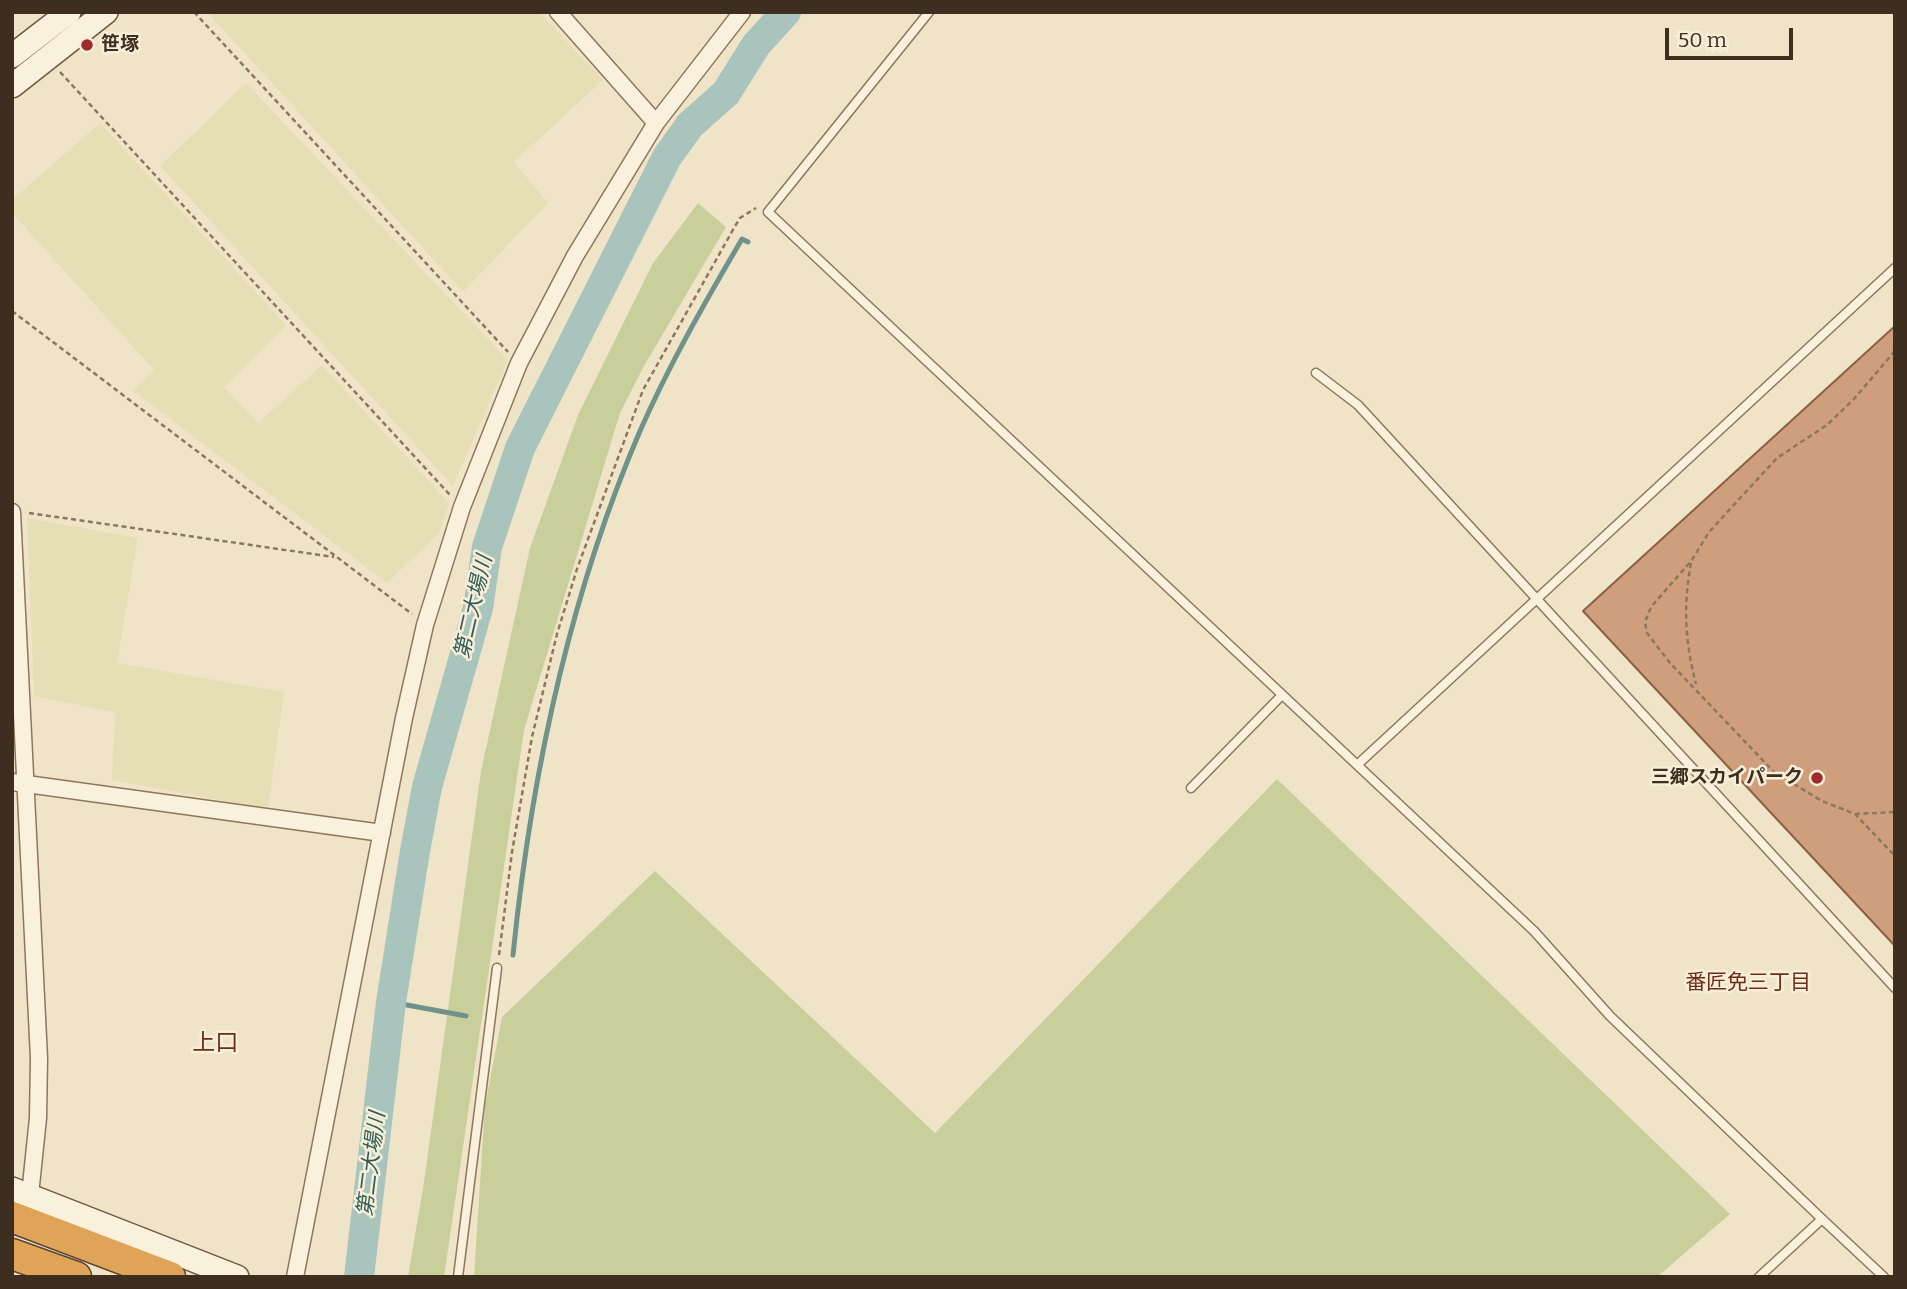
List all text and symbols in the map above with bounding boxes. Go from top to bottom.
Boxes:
scale bar [1669,14,1797,58]
text: 50 m [1678,27,1727,53]
place label: 笹塚 [101,34,139,56]
marker: 笹塚 [79,37,95,53]
water label: 第二大場川 [450,553,498,661]
place label: 三郷スカイパーク [1651,767,1803,789]
marker: 三郷スカイパーク [1809,770,1825,786]
district label: 番匠免三丁目 [1685,970,1811,996]
district label: 上口 [192,1030,238,1058]
water label: 第二大場川 [353,1110,391,1218]

